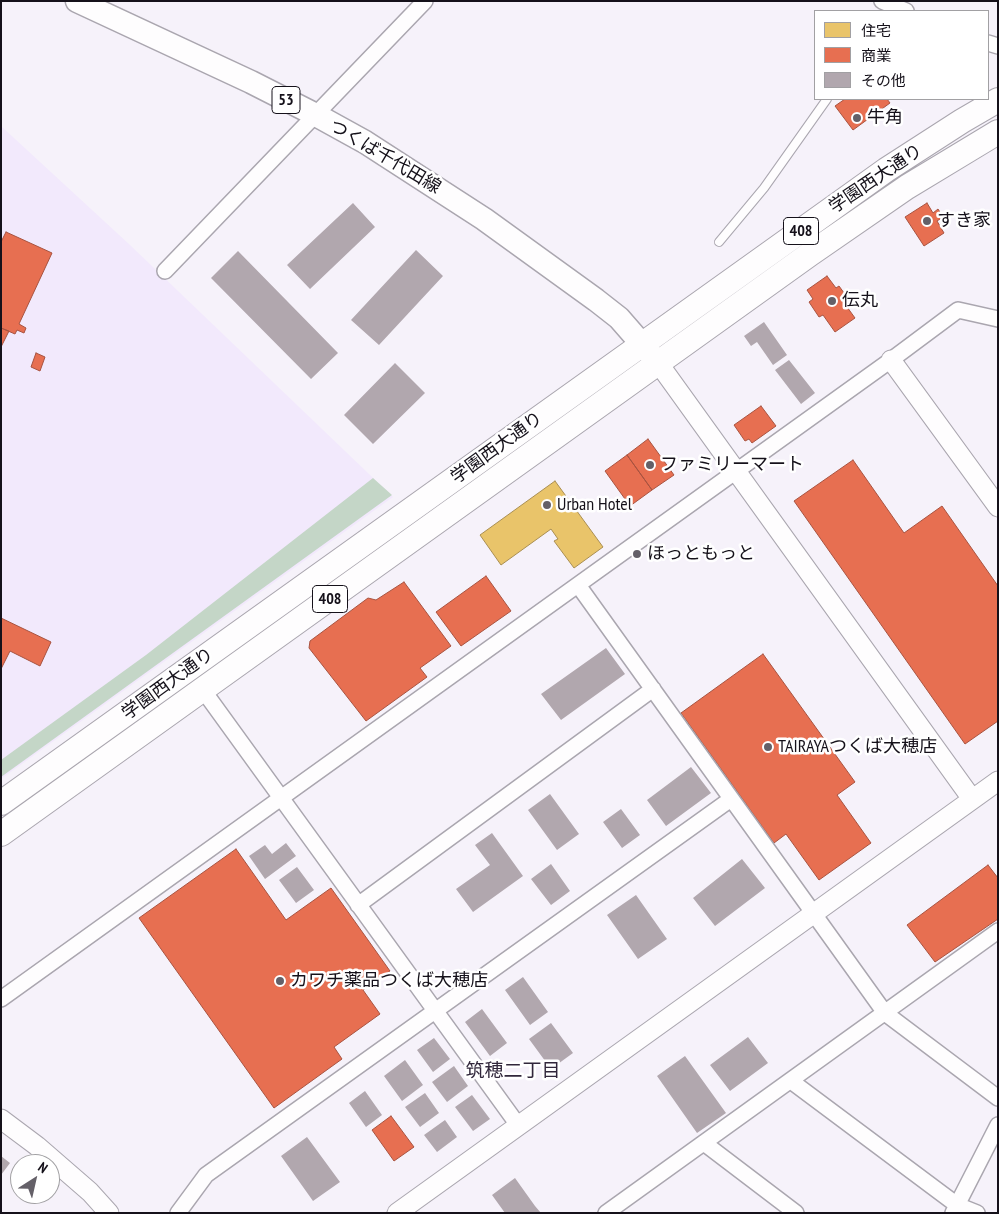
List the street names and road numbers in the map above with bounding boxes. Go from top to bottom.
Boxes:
road number: 53 [272,86,300,114]
street label: つくば千代田線 [325,115,445,199]
street label: 学園西大通り [825,140,927,218]
road number: 408 [784,218,818,245]
street label: 学園西大通り [447,408,547,488]
road number: 408 [312,586,348,612]
street label: 学園西大通り [118,644,218,724]

